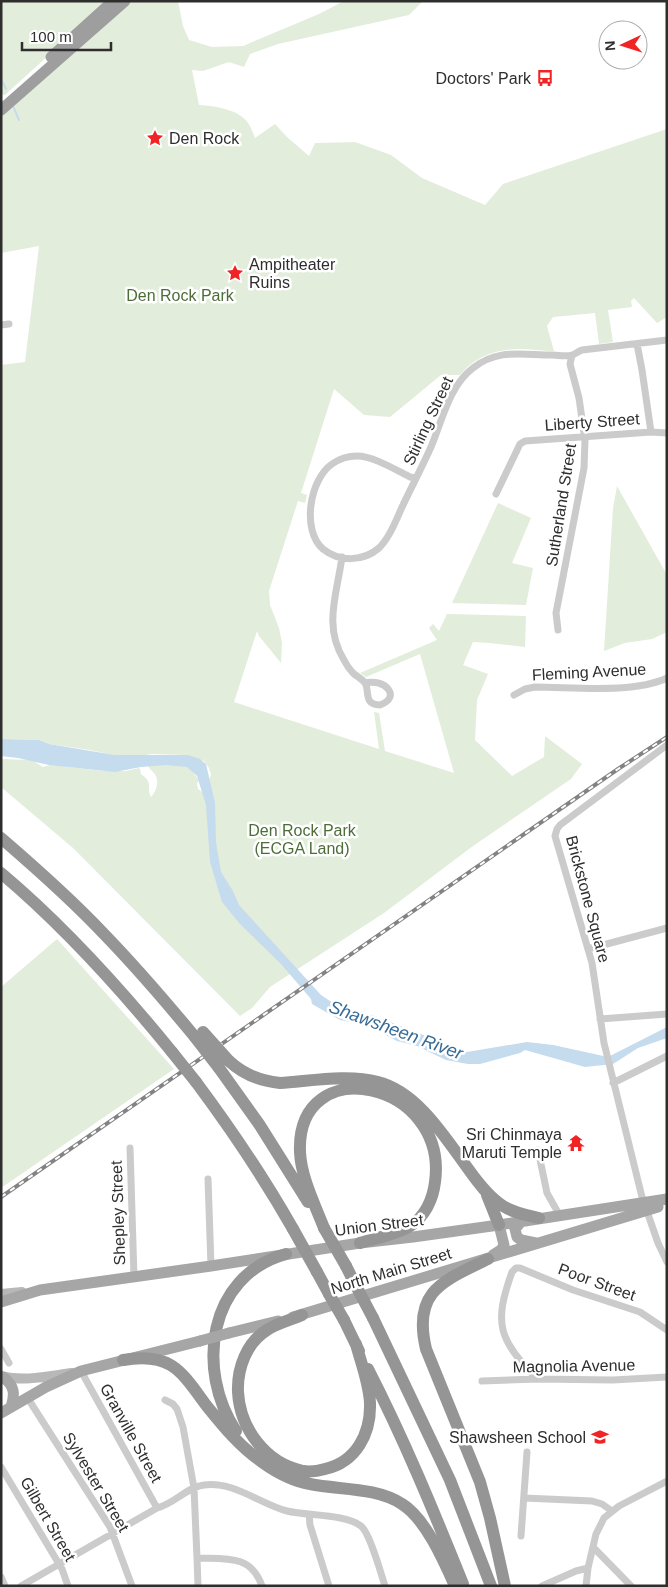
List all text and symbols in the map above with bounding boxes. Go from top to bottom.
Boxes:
scale bar [22,20,111,52]
north arrow [598,20,648,70]
text: 100 m [30,28,72,45]
text: N [602,40,618,52]
bus stop icon: Doctors' Park [535,68,555,88]
place label: Doctors' Park [435,70,532,87]
place icon: Den Rock [145,128,165,148]
place label: Den Rock [169,130,240,147]
place label: Ampitheater Ruins [249,256,336,291]
place icon: Ampitheater Ruins [225,263,245,283]
park label: Den Rock Park [126,287,235,304]
street label: Stirling Street [400,373,456,468]
street label: Liberty Street [544,410,641,434]
street label: Sutherland Street [543,442,579,568]
street label: Fleming Avenue [531,661,647,683]
park label: Den Rock Park (ECGA Land) [248,822,357,857]
street label: Brickstone Square [563,834,613,964]
water label: Shawsheen River [326,996,467,1064]
place label: Sri Chinmaya Maruti Temple [462,1126,562,1161]
temple icon: Sri Chinmaya Maruti Temple [566,1133,586,1153]
street label: Shepley Street [108,1160,128,1266]
street label: Union Street [334,1211,425,1239]
street label: North Main Street [329,1244,454,1297]
street label: Poor Street [556,1260,638,1304]
street label: Magnolia Avenue [513,1356,635,1376]
street label: Granville Street [97,1381,165,1486]
school or university icon: Shawsheen School [590,1427,610,1447]
street label: Sylvester Street [60,1429,133,1535]
place label: Shawsheen School [449,1429,586,1446]
street label: Gilbert Street [17,1474,79,1565]

